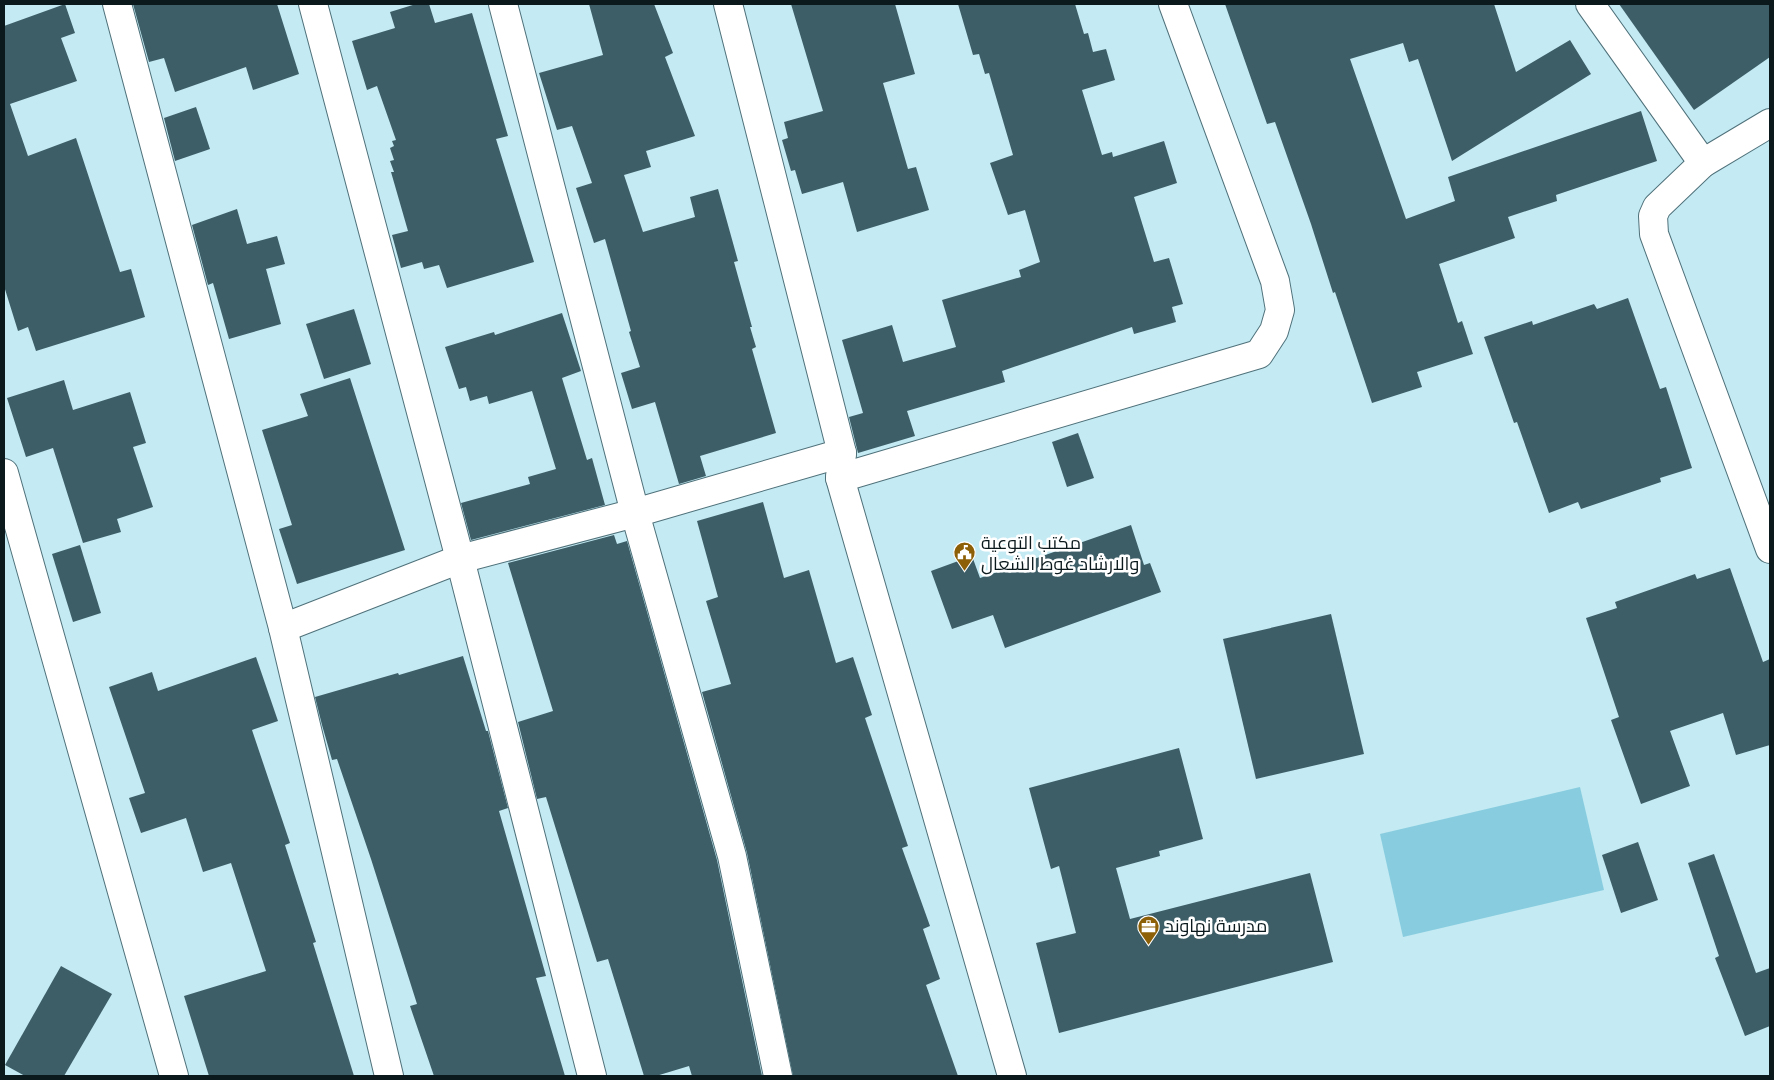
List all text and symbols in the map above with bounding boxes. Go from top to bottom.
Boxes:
place label: مكتب التوعية والارشاد غوط الشعال [981,532,1139,575]
public building icon: مكتب التوعية والارشاد غوط الشعال [953,541,977,572]
office icon: مدرسة نهاوند [1137,914,1161,945]
place label: مدرسة نهاوند [1165,915,1267,937]

